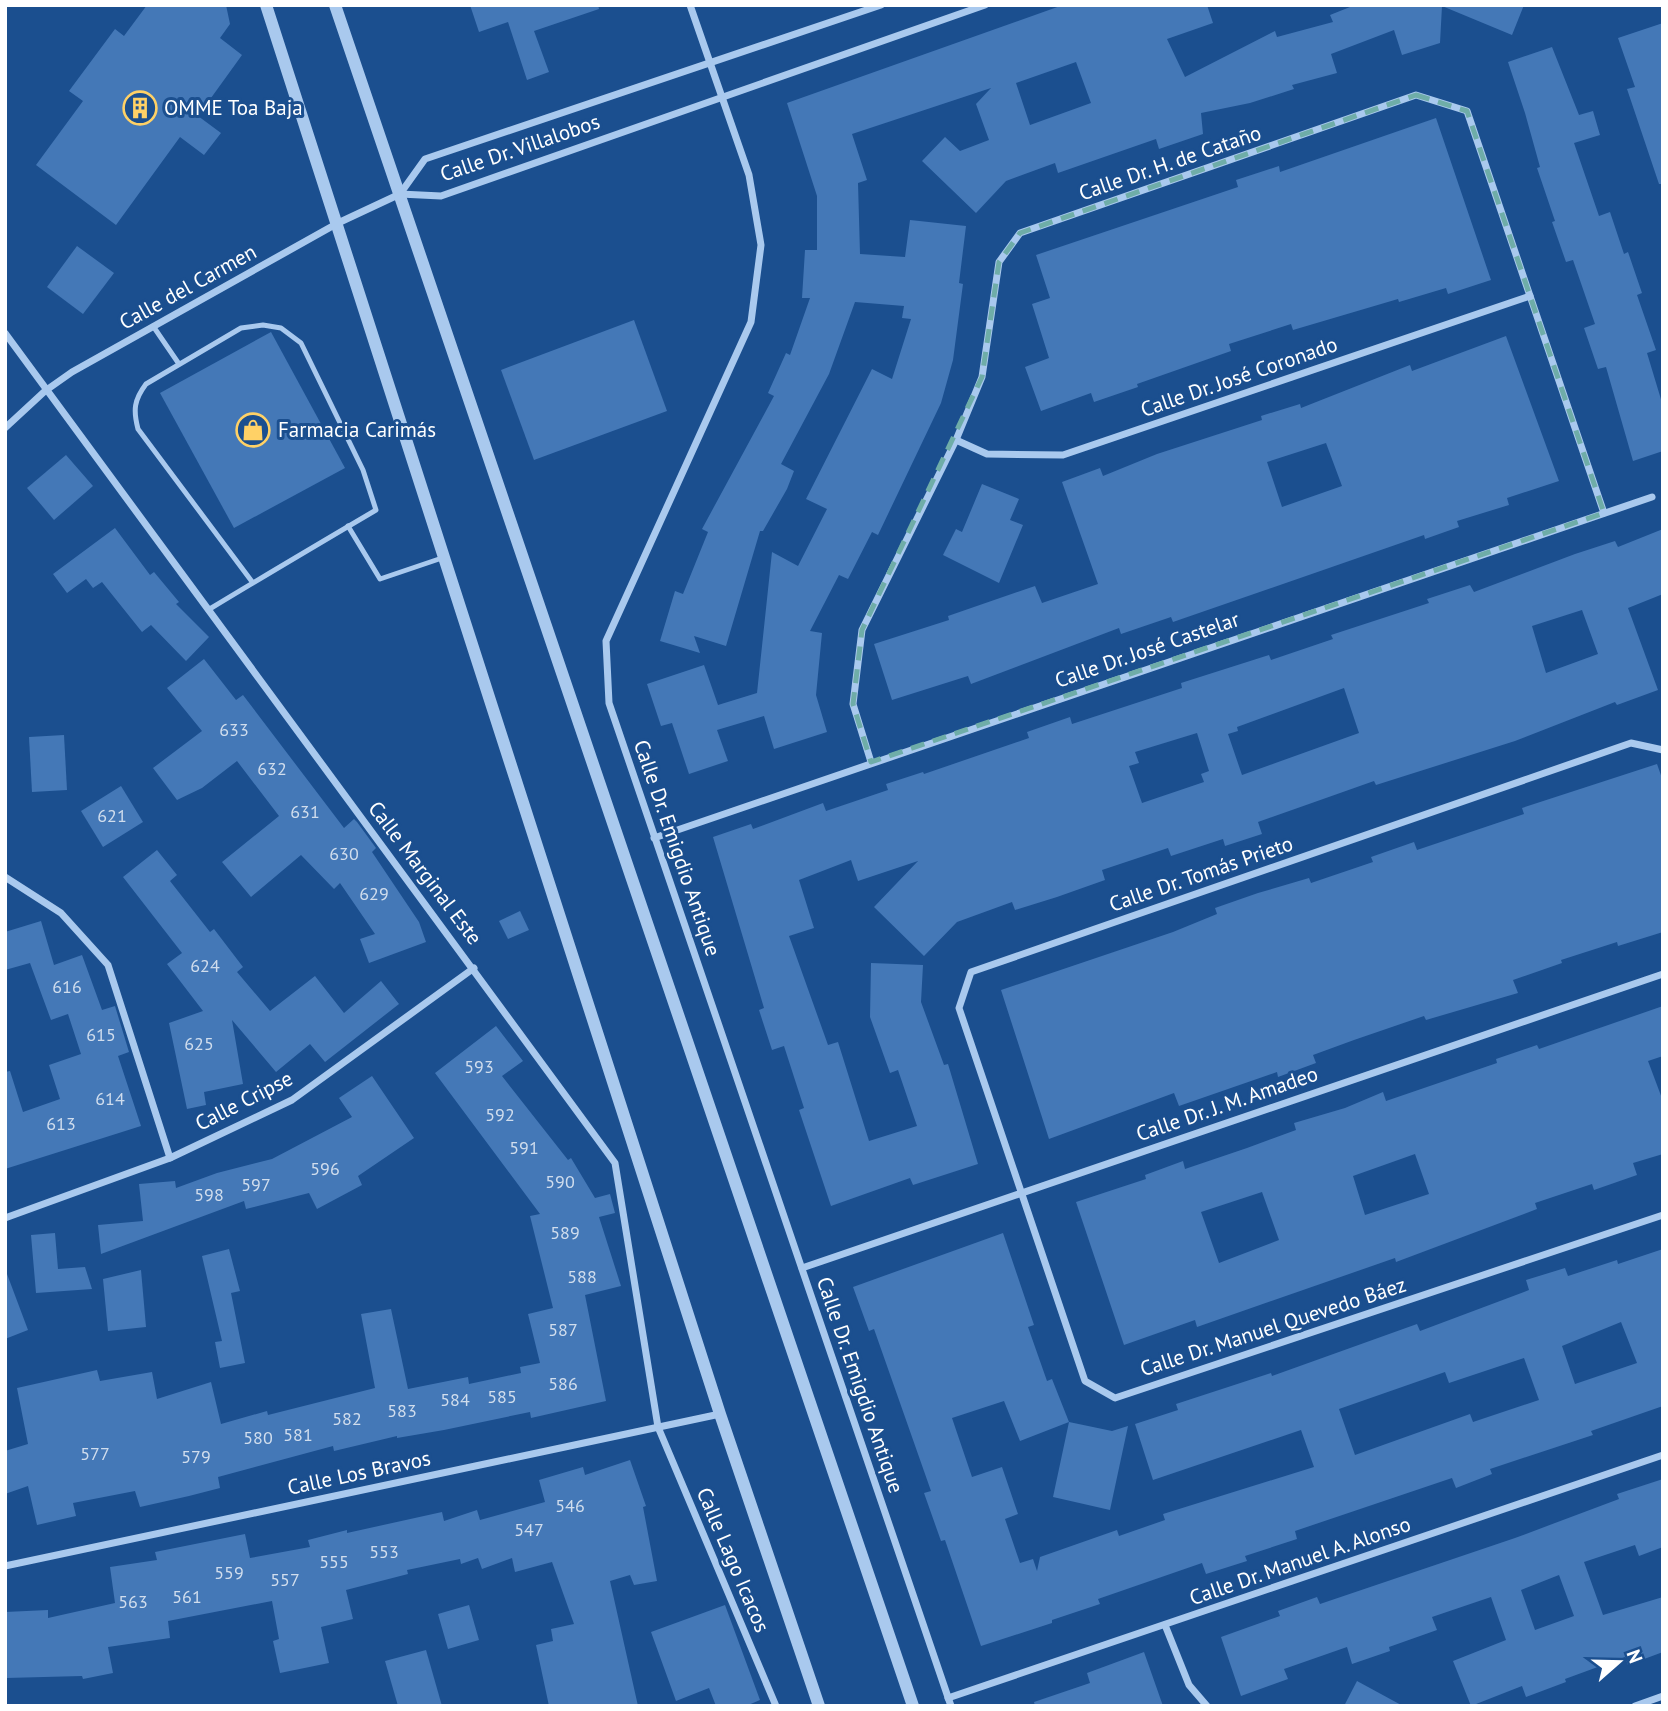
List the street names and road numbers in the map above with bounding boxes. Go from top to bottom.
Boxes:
street label: Calle Dr. Villalobos [436,108,603,187]
street label: Calle Dr. H. de Cataño [1075,119,1265,206]
street label: Calle del Carmen [114,238,261,335]
street label: Calle Dr. José Coronado [1137,330,1341,423]
street label: Calle Dr. José Castelar [1051,605,1243,694]
street label: Calle Dr. Emigdio Antique [628,736,727,959]
street label: Calle Marginal Este [363,796,488,950]
street label: Calle Dr. Tomás Prieto [1105,829,1296,918]
street label: Calle Dr. J. M. Amadeo [1132,1060,1321,1147]
street label: Calle Cripse [190,1064,297,1137]
street label: Calle Dr. Manuel Quevedo Báez [1136,1271,1409,1382]
street label: Calle Dr. Emigdio Antique [811,1273,910,1496]
street label: Calle Los Bravos [285,1444,433,1501]
street label: Calle Lago Icacos [691,1483,776,1636]
street label: Calle Dr. Manuel A. Alonso [1186,1510,1414,1611]

